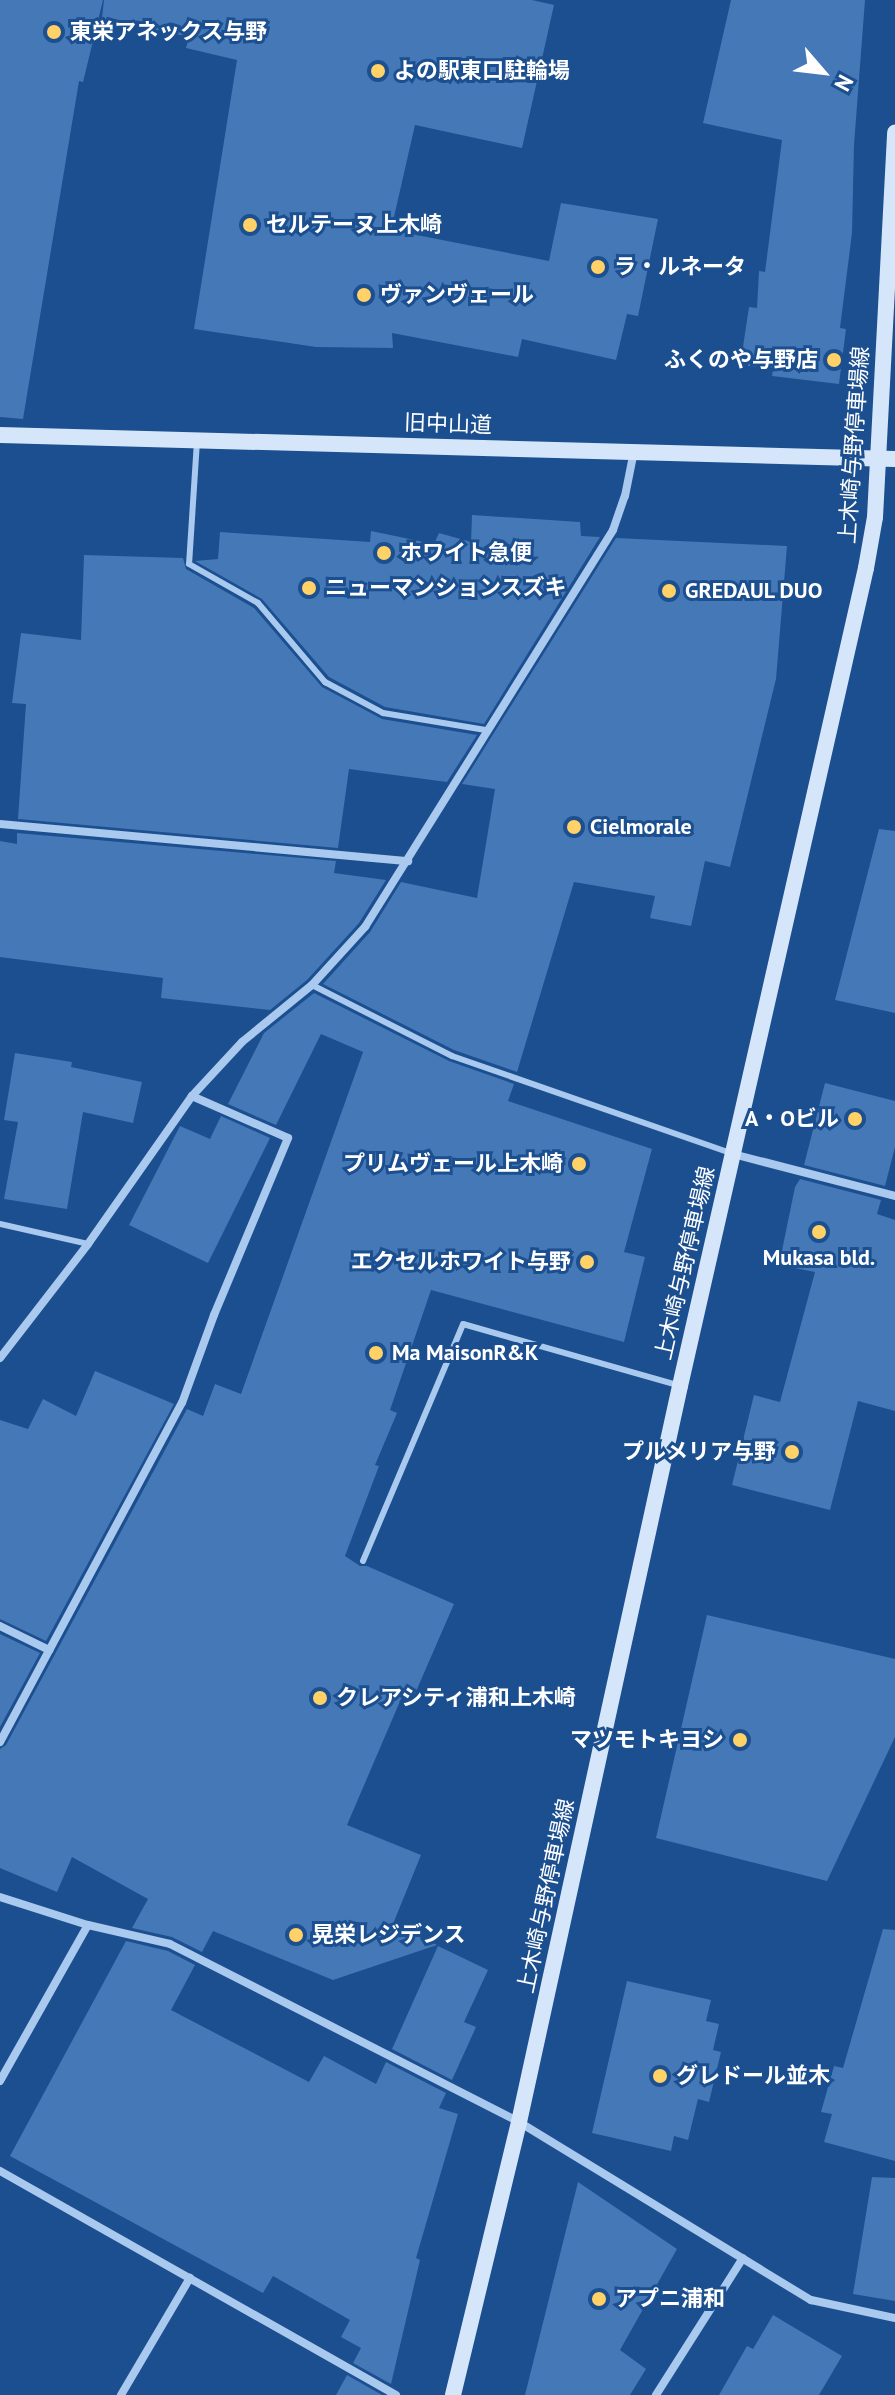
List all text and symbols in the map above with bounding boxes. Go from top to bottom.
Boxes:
place label: 東栄アネックス与野 [70,19,268,45]
marker: 東栄アネックス与野 [45,23,63,41]
north arrow [783,32,863,112]
place label: よの駅東口駐輪場 [394,58,570,84]
marker: よの駅東口駐輪場 [369,62,387,80]
text: N [828,70,860,96]
place label: セルテーヌ上木崎 [266,212,442,238]
marker: セルテーヌ上木崎 [241,216,259,234]
place label: ラ・ルネータ [614,254,746,280]
marker: ラ・ルネータ [589,258,607,276]
place label: ヴァンヴェール [380,282,534,308]
marker: ヴァンヴェール [355,286,373,304]
street label: 上木崎与野停車場線 [834,345,874,545]
place label: ふくのや与野店 [664,347,818,373]
marker: ふくのや与野店 [825,351,843,369]
street label: 旧中山道 [404,409,492,439]
place label: ホワイト急便 [400,540,532,566]
marker: ホワイト急便 [375,544,393,562]
place label: ニューマンションスズキ [325,575,567,601]
place label: GREDAUL DUO [685,578,823,604]
marker: ニューマンションスズキ [300,579,318,597]
marker: GREDAUL DUO [660,582,678,600]
place label: Cielmorale [590,814,692,840]
marker: Cielmorale [565,818,583,836]
place label: A・Oビル [745,1106,839,1132]
marker: A・Oビル [846,1110,864,1128]
place label: プリムヴェール上木崎 [343,1151,563,1177]
marker: プリムヴェール上木崎 [570,1155,588,1173]
street label: 上木崎与野停車場線 [650,1164,720,1362]
marker: Mukasa bld. [810,1223,828,1241]
place label: Mukasa bld. [763,1245,875,1271]
place label: エクセルホワイト与野 [351,1249,571,1275]
marker: エクセルホワイト与野 [578,1253,596,1271]
place label: Ma MaisonR&K [392,1340,538,1366]
marker: Ma MaisonR&K [367,1344,385,1362]
place label: プルメリア与野 [622,1439,776,1465]
marker: プルメリア与野 [783,1443,801,1461]
place label: クレアシティ浦和上木崎 [336,1685,578,1711]
marker: クレアシティ浦和上木崎 [311,1689,329,1707]
place label: マツモトキヨシ [570,1727,724,1753]
marker: マツモトキヨシ [731,1731,749,1749]
street label: 上木崎与野停車場線 [513,1796,579,1996]
place label: 晃栄レジデンス [312,1922,466,1948]
marker: 晃栄レジデンス [287,1926,305,1944]
place label: グレドール並木 [676,2063,830,2089]
marker: グレドール並木 [651,2067,669,2085]
place label: アプニ浦和 [615,2286,725,2312]
marker: アプニ浦和 [590,2290,608,2308]

